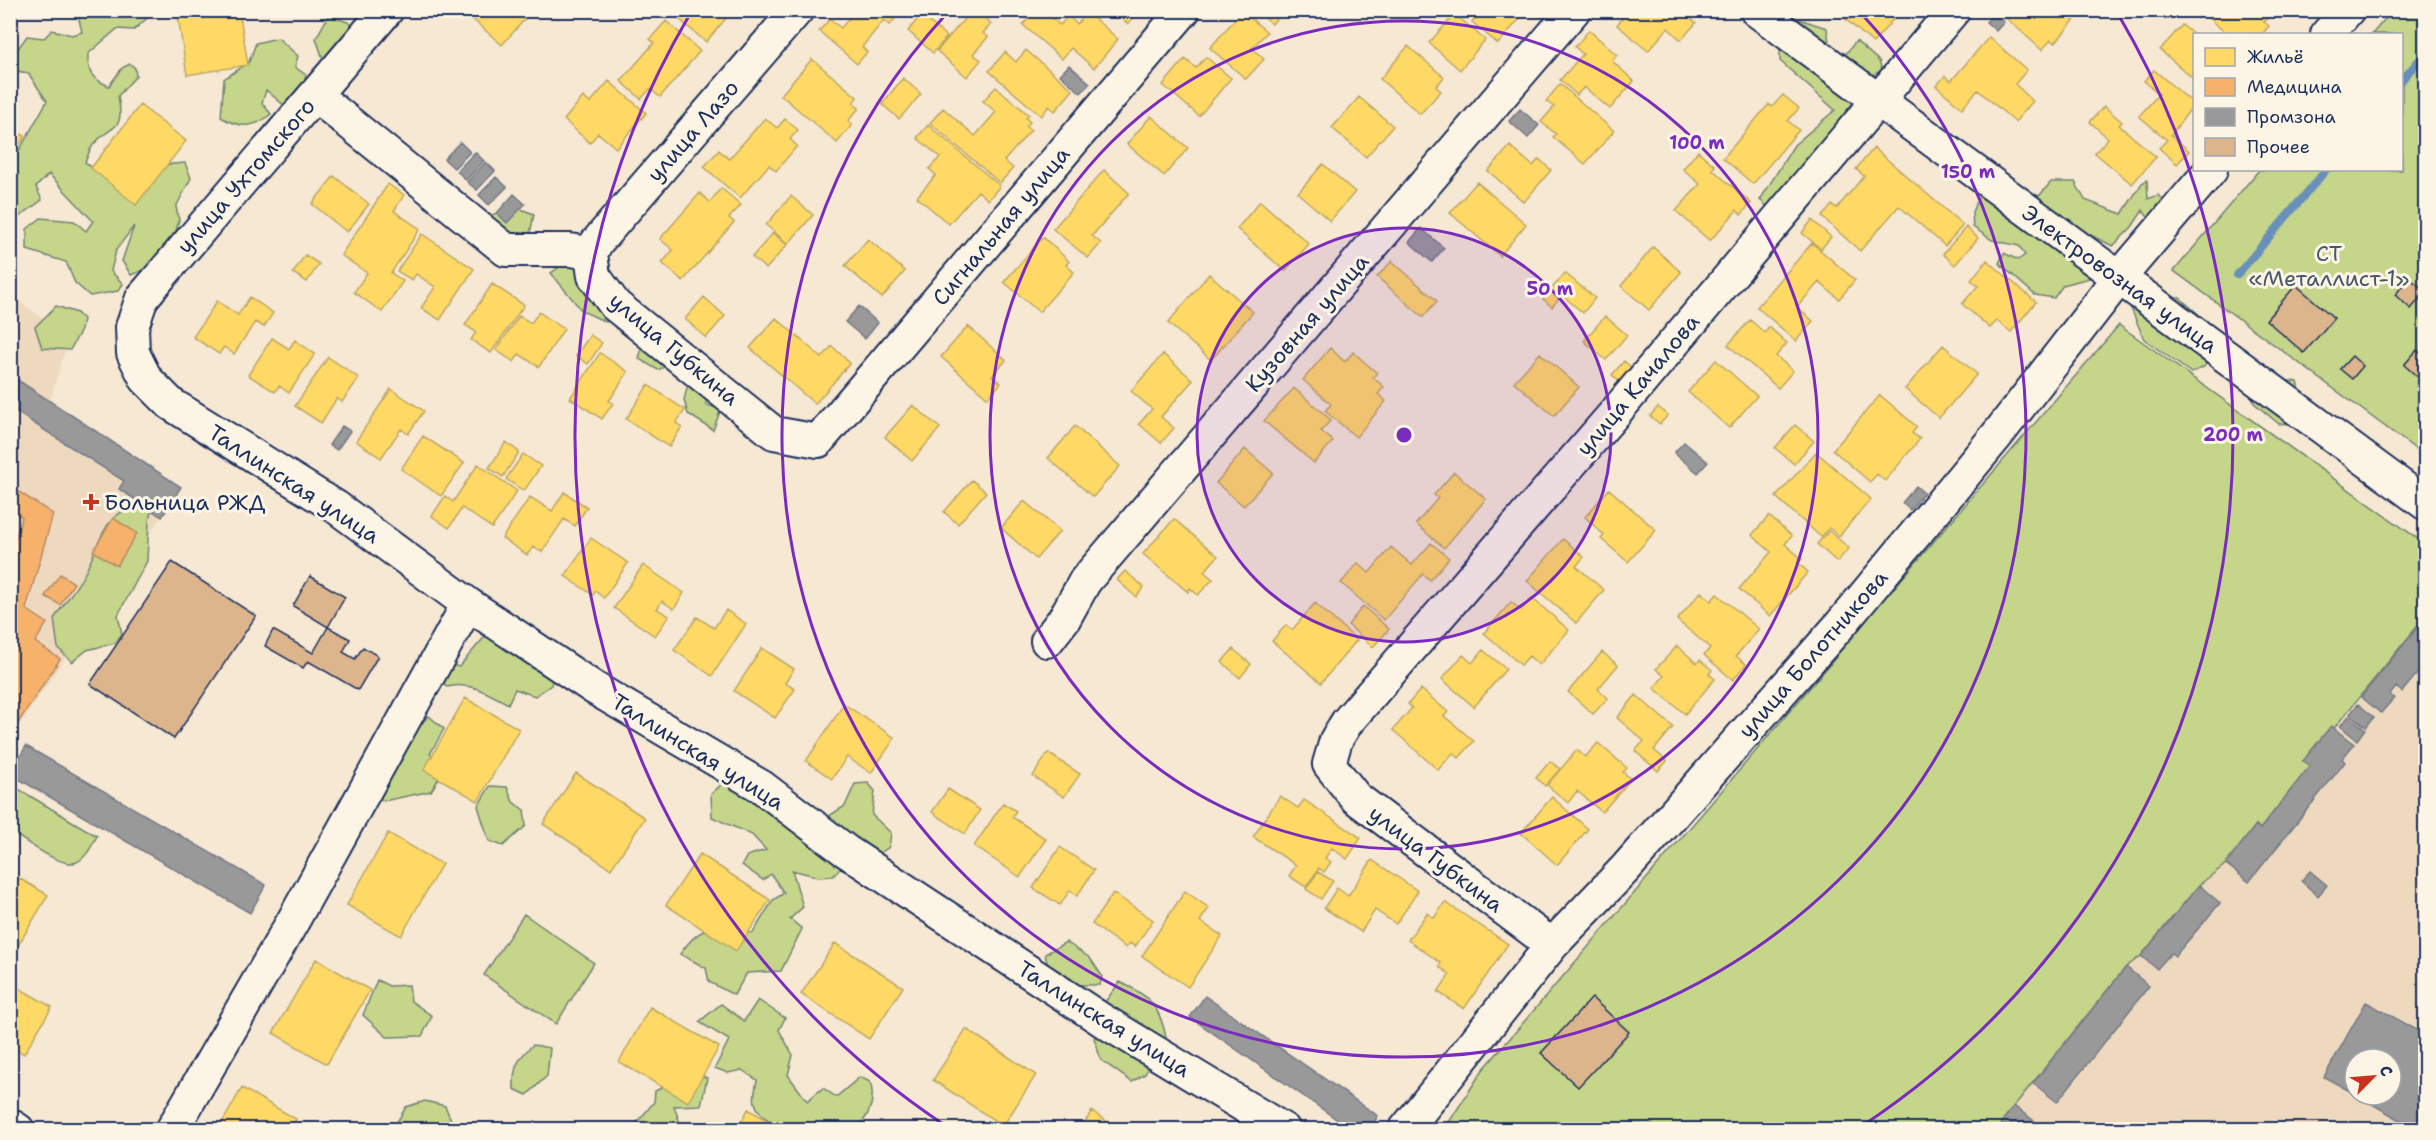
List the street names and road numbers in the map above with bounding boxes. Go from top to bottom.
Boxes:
street label: улица Лазо [641,74,745,188]
street label: улица Ухтомского [170,92,322,260]
street label: Сигнальная улица [926,140,1076,312]
street label: Электровозная улица [2016,198,2224,360]
street label: Кузовная улица [1239,247,1375,398]
street label: улица Губкина [603,286,745,412]
street label: улица Качалова [1570,308,1706,462]
street label: Таллинская улица [203,418,385,550]
street label: улица Болотникова [1732,563,1894,744]
street label: Таллинская улица [606,687,790,817]
street label: улица Губкина [1363,799,1509,919]
street label: Таллинская улица [1012,954,1196,1084]

